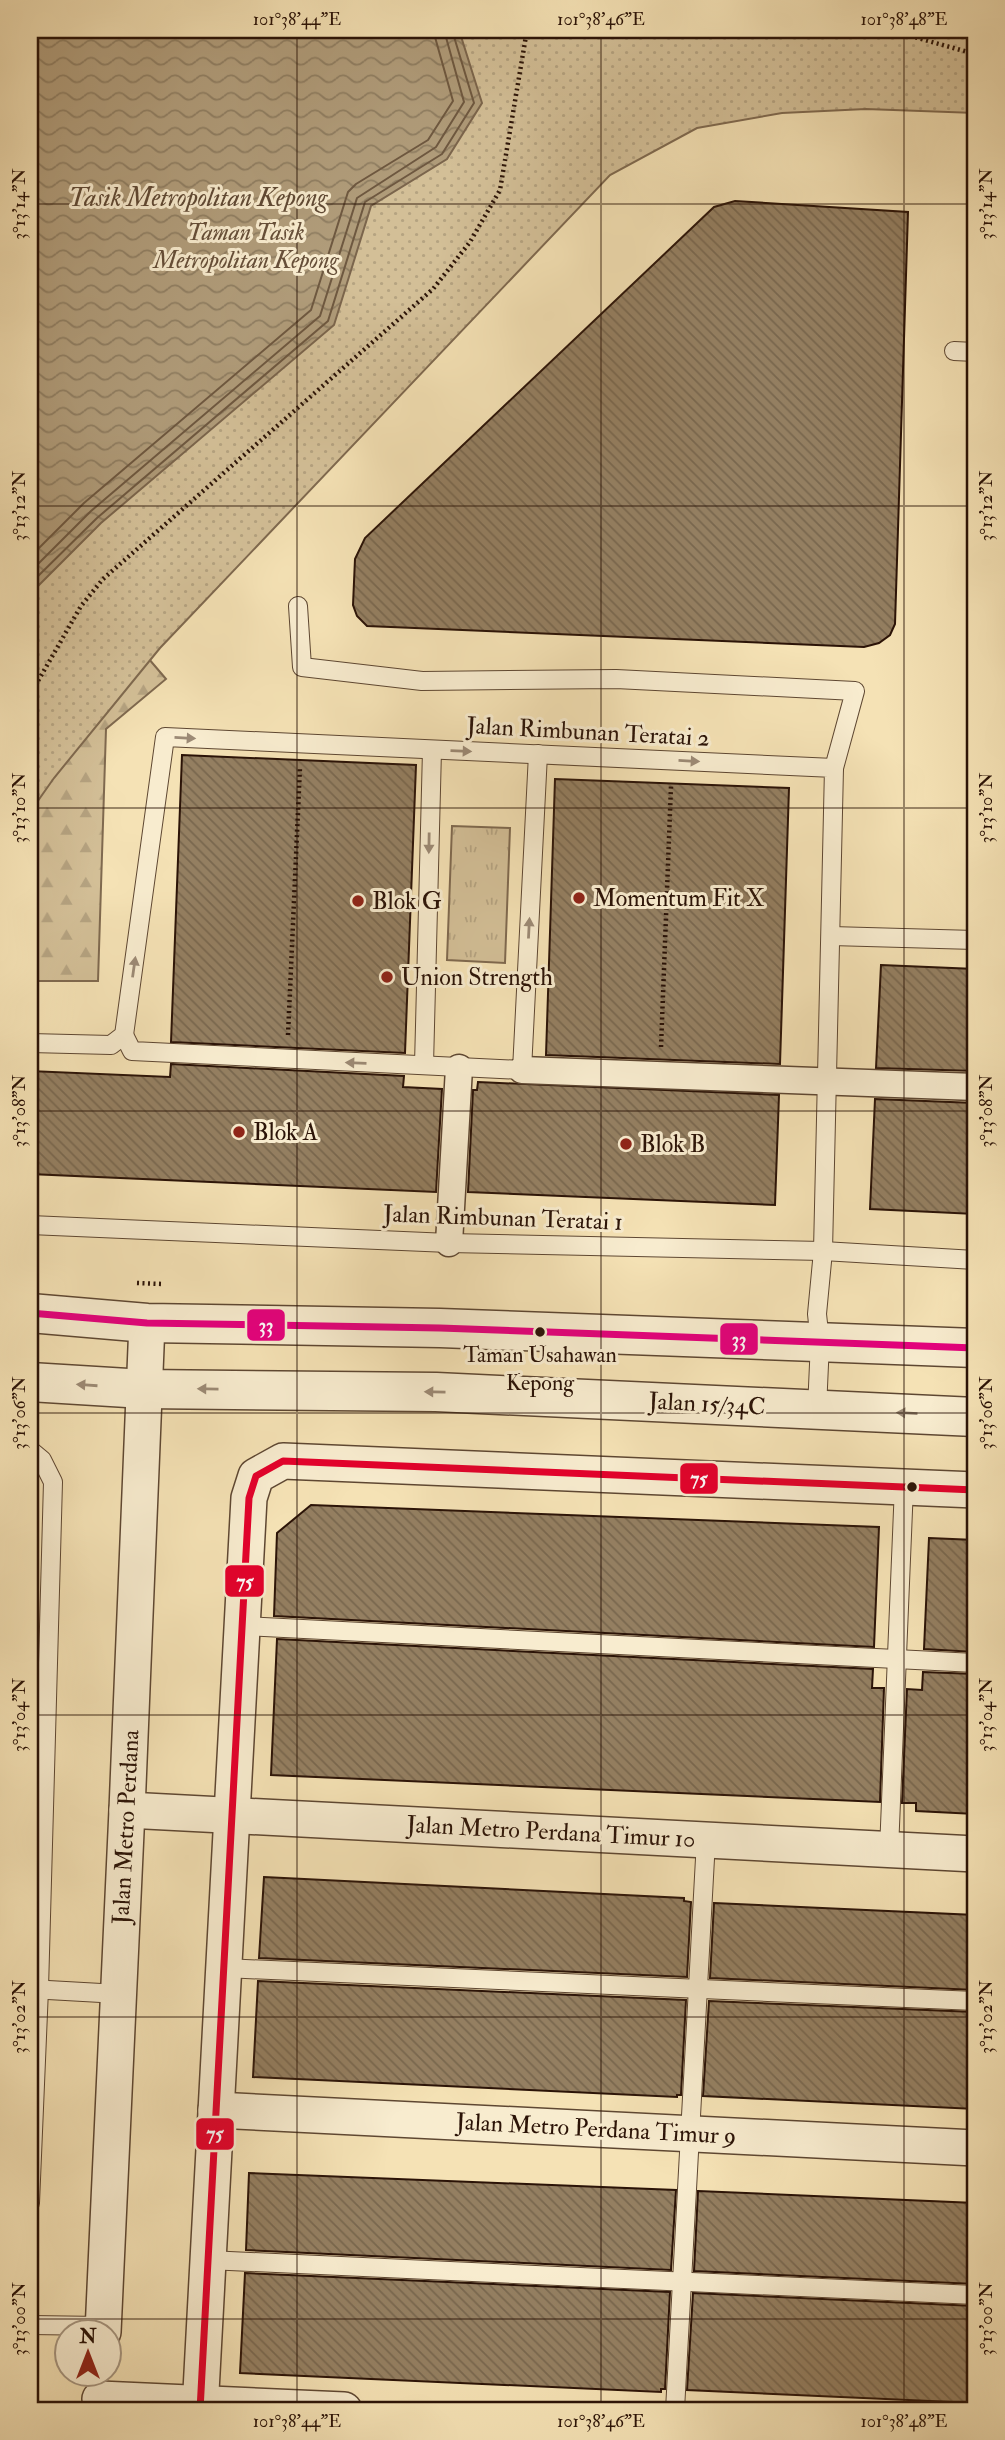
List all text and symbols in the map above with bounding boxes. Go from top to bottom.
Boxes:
text: 101°38'44"E [253,8,341,31]
text: 101°38'46"E [557,8,645,31]
text: 101°38'48"E [860,8,948,31]
text: 3°13'14"N [8,168,31,240]
text: 3°13'14"N [975,168,998,240]
water label: Tasik Metropolitan Kepong [69,182,329,214]
park label: Taman Tasik Metropolitan Kepong [152,217,340,276]
text: 3°13'12"N [8,471,31,541]
text: 3°13'12"N [975,471,998,541]
street label: Jalan Rimbunan Teratai 2 [465,710,710,754]
one-way arrow [174,733,196,744]
one-way arrow [451,746,473,757]
one-way arrow [678,756,700,767]
text: 3°13'10"N [8,773,31,843]
text: 3°13'10"N [975,773,998,843]
one-way arrow [424,832,435,854]
place label: Momentum Fit X [593,883,765,914]
place label: Blok G [372,886,442,917]
marker: Momentum Fit X [571,890,587,906]
marker: Blok G [350,893,366,909]
one-way arrow [524,917,535,939]
one-way arrow [128,956,139,978]
place label: Union Strength [401,962,553,993]
marker: Union Strength [379,969,395,985]
one-way arrow [344,1057,366,1068]
text: 3°13'08"N [8,1075,31,1147]
text: 3°13'08"N [975,1075,998,1147]
place label: Blok A [253,1117,318,1148]
marker: Blok A [231,1124,247,1140]
place label: Blok B [640,1129,705,1160]
marker: Blok B [618,1136,634,1152]
street label: Jalan Rimbunan Teratai 1 [382,1198,623,1238]
line badge: 33 [246,1308,286,1342]
text: 33 [259,1314,273,1338]
line badge: 33 [719,1322,759,1356]
marker: Taman Usahawan Kepong [533,1325,547,1339]
text: 33 [732,1328,746,1352]
place label: Taman Usahawan Kepong [463,1341,617,1398]
text: 3°13'06"N [8,1376,31,1450]
text: 3°13'06"N [975,1376,998,1450]
one-way arrow [76,1379,98,1390]
one-way arrow [196,1384,218,1395]
street label: Jalan 15/34C [647,1385,766,1423]
one-way arrow [424,1386,446,1397]
one-way arrow [896,1408,918,1419]
line badge: 75 [679,1462,719,1495]
text: 75 [690,1467,708,1491]
unlabelled marker [905,1480,919,1494]
line badge: 75 [224,1564,265,1598]
text: 75 [236,1570,254,1594]
text: 3°13'04"N [8,1678,31,1752]
text: 3°13'04"N [975,1678,998,1752]
street label: Jalan Metro Perdana [105,1728,147,1926]
street label: Jalan Metro Perdana Timur 10 [405,1809,696,1855]
text: 3°13'02"N [8,1980,31,2054]
text: 3°13'02"N [975,1980,998,2054]
street label: Jalan Metro Perdana Timur 9 [454,2106,737,2152]
line badge: 75 [195,2117,235,2151]
text: 75 [206,2122,224,2146]
text: 3°13'00"N [8,2282,31,2356]
text: 3°13'00"N [975,2282,998,2356]
north arrow [52,2318,122,2388]
text: N [78,2325,97,2349]
text: 101°38'44"E [253,2410,341,2433]
text: 101°38'46"E [557,2410,645,2433]
text: 101°38'48"E [860,2410,948,2433]

